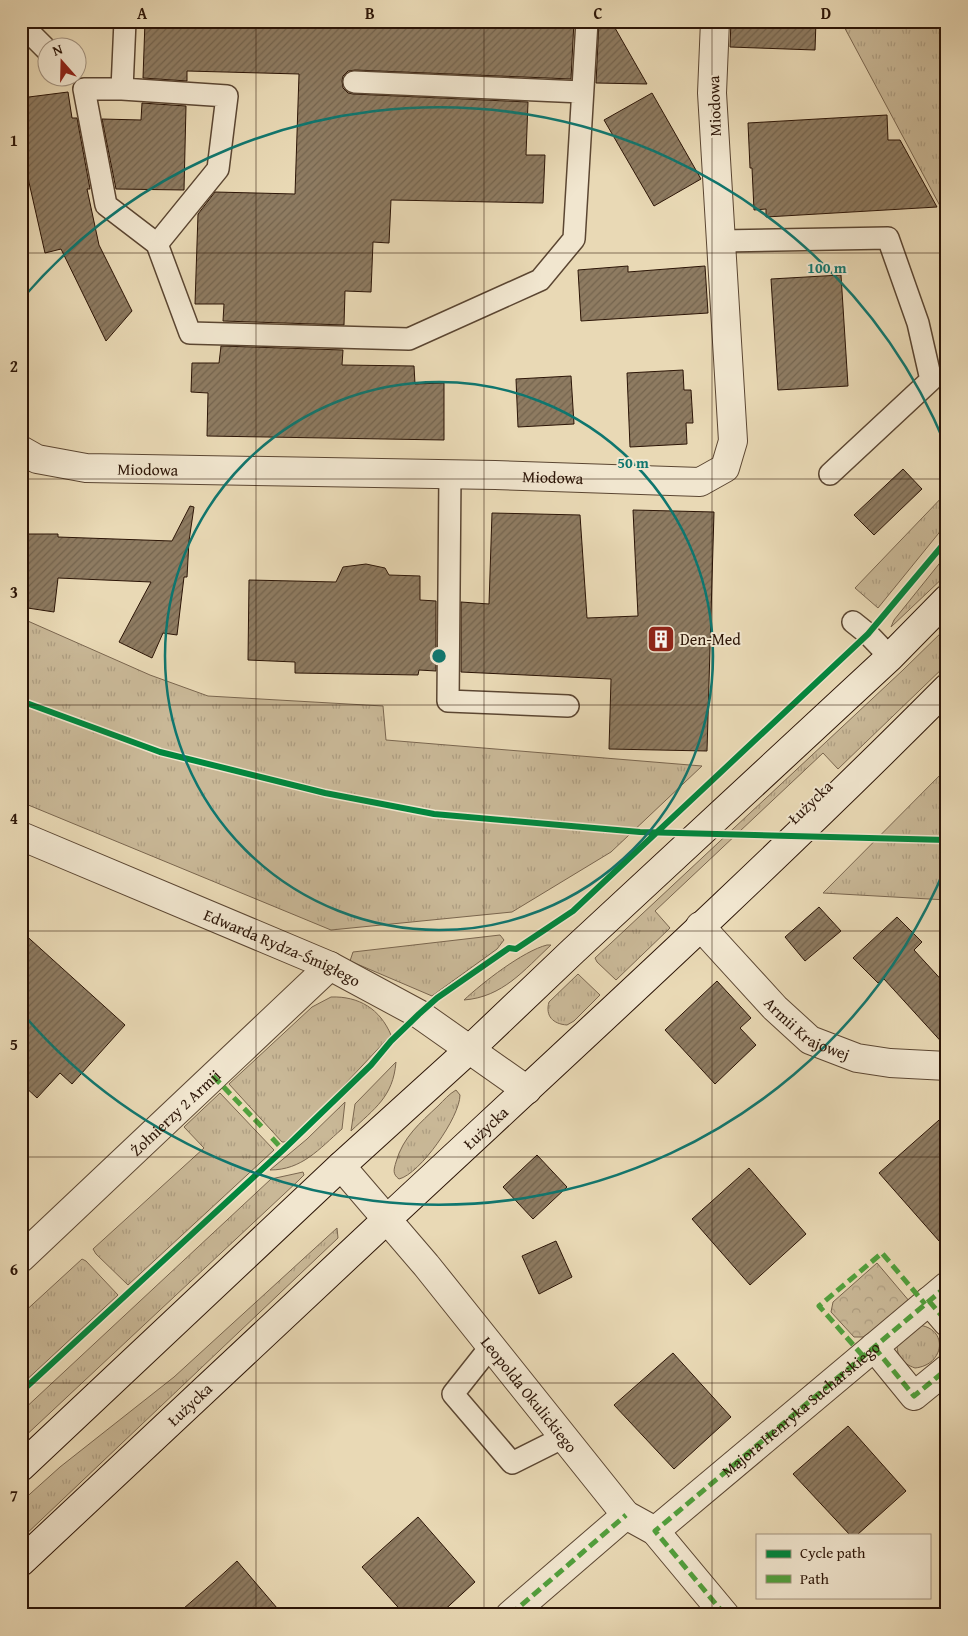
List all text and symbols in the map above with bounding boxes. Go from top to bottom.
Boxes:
text: A [137,1,148,25]
text: B [365,1,375,25]
text: C [593,1,603,25]
text: D [821,1,831,25]
north arrow [38,38,88,88]
text: N [50,39,66,61]
street label: Miodowa [701,75,727,137]
text: 1 [10,128,18,152]
text: 100 m [807,257,847,278]
text: 2 [10,354,18,378]
text: 50 m [617,452,649,473]
street label: Miodowa [117,457,179,482]
street label: Miodowa [522,464,584,490]
text: 3 [10,580,18,604]
building icon: Den-Med [646,624,676,654]
place label: Den-Med [680,627,741,651]
centre of rings [430,647,448,665]
street label: Łużycka [782,774,838,829]
text: 4 [10,806,18,830]
street label: Edwarda Rydza-Śmigłego [200,902,365,992]
street label: Armii Krajowej [758,992,853,1066]
text: 5 [10,1032,18,1056]
street label: Żołnierzy 2 Armii [124,1063,226,1161]
street label: Łużycka [458,1100,514,1155]
text: 6 [10,1257,18,1281]
street label: Leopolda Okulickiego [475,1331,583,1458]
street label: Majora Henryka Sucharskiego [716,1335,885,1483]
street label: Łużycka [162,1377,218,1431]
text: 7 [10,1483,18,1507]
legend [756,1534,930,1598]
text: Cycle path [800,1542,866,1563]
text: Path [800,1568,829,1589]

